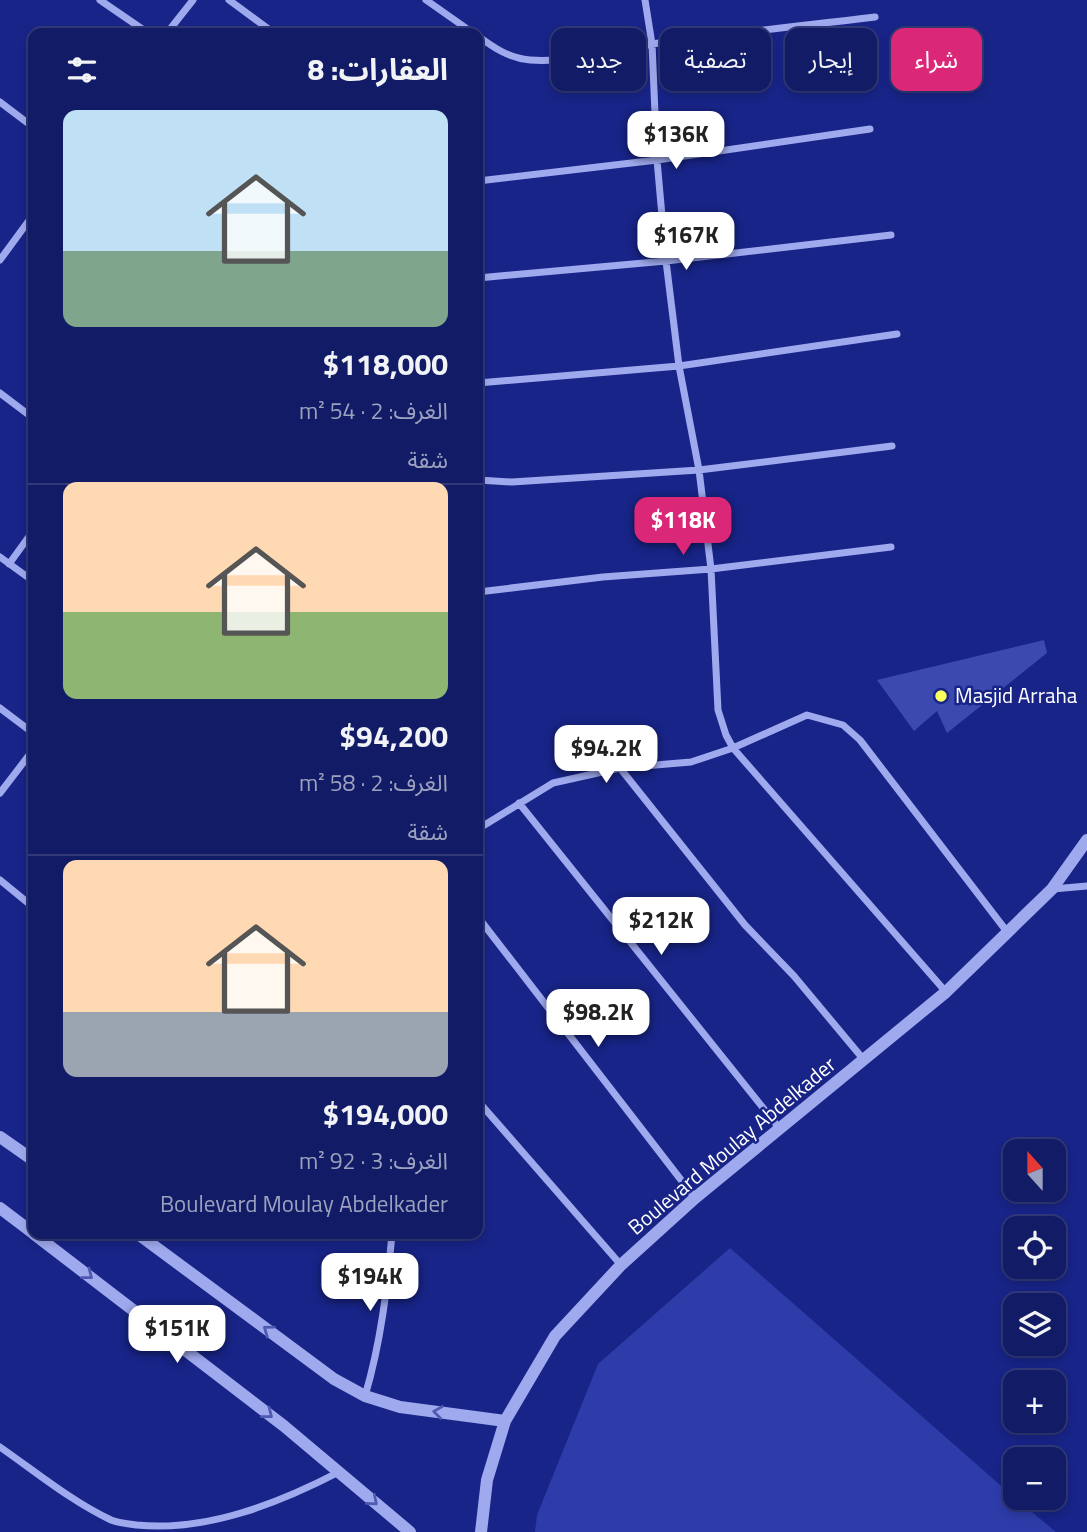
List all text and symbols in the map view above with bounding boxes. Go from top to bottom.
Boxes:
chip: جديد [551,28,646,91]
chip: تصفية [660,28,771,91]
chip: إيجار [785,28,877,91]
chip: شراء [891,28,982,91]
text: العقارات: 8 [307,46,448,92]
icon: filters [63,51,101,89]
pin: $136K [627,111,725,171]
text: $136K [643,116,709,151]
icon: home [193,156,319,282]
pin: $167K [637,212,735,272]
text: $167K [653,217,719,252]
text: $118,000 [323,341,448,387]
text: الغرف: 2 · 54 m² [299,393,448,428]
text: شقة [407,442,448,477]
pin: $118K [634,498,732,557]
text: $118K [650,502,716,537]
icon: home [193,528,319,654]
place label: Masjid Arraha [955,679,1078,711]
marker: Masjid Arraha [933,688,949,704]
text: $94,200 [339,713,448,759]
pin: $94.2K [549,726,663,785]
text: $94.2K [570,730,642,765]
text: الغرف: 2 · 58 m² [299,765,448,800]
text: شقة [407,814,448,849]
pin: $212K [612,898,710,957]
text: $212K [628,902,694,937]
icon: home [193,906,319,1032]
pin: $98.2K [541,990,655,1049]
text: $98.2K [562,994,634,1029]
street label: Boulevard Moulay Abdelkader [620,1048,842,1242]
text: $194,000 [323,1091,448,1137]
north arrow [1003,1139,1066,1202]
map controls [1003,1139,1066,1510]
text: الغرف: 3 · 92 m² [299,1143,448,1178]
text: Boulevard Moulay Abdelkader [160,1186,448,1221]
button: locate [1003,1216,1066,1279]
pin: $194K [321,1254,419,1313]
text: $194K [337,1258,403,1293]
one-way arrow [80,1267,93,1280]
button: layers [1003,1293,1066,1356]
pin: $151K [128,1306,226,1365]
text: $151K [144,1310,210,1345]
one-way arrow [263,1326,276,1338]
button: + [1003,1370,1066,1433]
one-way arrow [261,1405,273,1418]
one-way arrow [432,1405,444,1420]
button: − [1003,1447,1066,1510]
one-way arrow [365,1493,378,1505]

